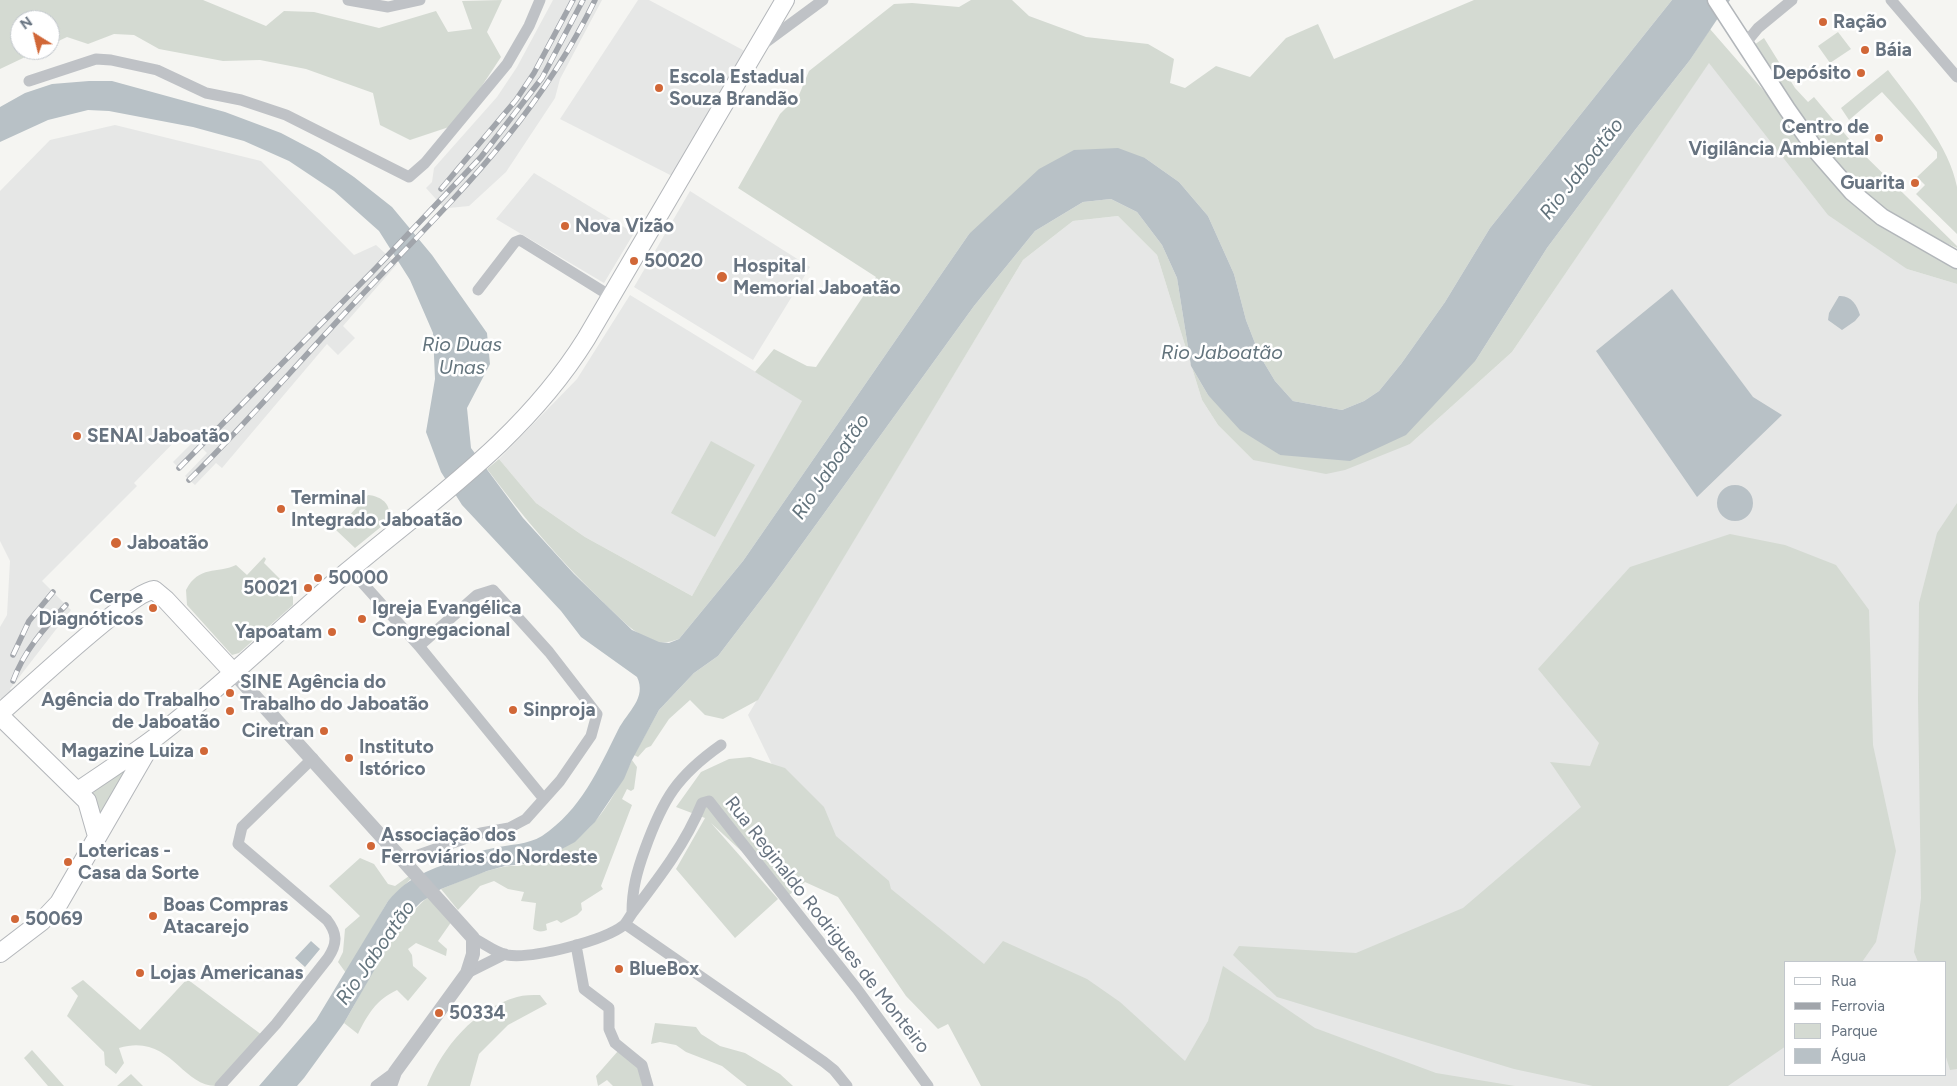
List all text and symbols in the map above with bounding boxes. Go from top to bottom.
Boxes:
north arrow [10,10,60,60]
place label: Ração [1833,11,1887,33]
text: N [17,13,36,33]
marker: Ração [1817,16,1829,28]
place label: Báia [1875,39,1912,61]
marker: Báia [1859,44,1871,56]
place label: Depósito [1772,62,1851,84]
place label: Escola Estadual Souza Brandão [669,66,804,110]
marker: Depósito [1855,67,1867,79]
marker: Escola Estadual Souza Brandão [653,82,665,94]
water label: Rio Jaboatão [1535,114,1629,224]
place label: Centro de Vigilância Ambiental [1688,116,1869,160]
marker: Centro de Vigilância Ambiental [1873,132,1885,144]
place label: Guarita [1840,172,1905,194]
marker: Guarita [1909,177,1921,189]
place label: Nova Vizão [575,215,674,237]
marker: Nova Vizão [559,220,571,232]
place label: 50020 [644,250,703,272]
marker: 50020 [628,255,640,267]
place label: Hospital Memorial Jaboatão [733,255,901,299]
marker: Hospital Memorial Jaboatão [715,270,729,284]
water label: Rio Duas Unas [422,333,502,380]
water label: Rio Jaboatão [1161,341,1283,365]
water label: Rio Jaboatão [787,410,875,524]
place label: SENAI Jaboatão [87,425,230,447]
marker: SENAI Jaboatão [71,430,83,442]
place label: Terminal Integrado Jaboatão [291,487,463,531]
marker: Terminal Integrado Jaboatão [275,503,287,515]
place label: Jaboatão [127,532,209,554]
marker: Jaboatão [109,536,123,550]
place label: 50000 [328,567,388,589]
marker: 50000 [312,572,324,584]
place label: 50021 [243,577,298,599]
marker: 50021 [302,582,314,594]
place label: Cerpe Diagnóticos [38,586,143,630]
place label: Igreja Evangélica Congregacional [372,597,521,641]
marker: Cerpe Diagnóticos [147,602,159,614]
marker: Igreja Evangélica Congregacional [356,613,368,625]
place label: Yapoatam [234,621,322,643]
marker: Yapoatam [326,626,338,638]
place label: SINE Agência do Trabalho do Jaboatão [240,671,429,715]
marker: SINE Agência do Trabalho do Jaboatão [224,687,236,699]
place label: Agência do Trabalho de Jaboatão [41,689,220,733]
place label: Sinproja [523,699,596,721]
marker: Sinproja [507,704,519,716]
marker: Agência do Trabalho de Jaboatão [224,705,236,717]
place label: Ciretran [242,720,314,742]
marker: Ciretran [318,725,330,737]
place label: Instituto Istórico [359,736,434,780]
place label: Magazine Luiza [61,740,194,762]
marker: Magazine Luiza [198,745,210,757]
marker: Instituto Istórico [343,752,355,764]
street label: Rua Reginaldo Rodrigues de Monteiro [720,792,934,1058]
place label: Associação dos Ferroviários do Nordeste [381,824,598,868]
place label: Lotericas - Casa da Sorte [78,840,199,884]
marker: Associação dos Ferroviários do Nordeste [365,840,377,852]
marker: Lotericas - Casa da Sorte [62,856,74,868]
place label: Boas Compras Atacarejo [163,894,288,938]
water label: Rio Jaboatão [331,896,421,1010]
place label: 50069 [25,908,83,930]
marker: Boas Compras Atacarejo [147,910,159,922]
marker: 50069 [9,913,21,925]
place label: BlueBox [629,958,699,980]
legend [1784,961,1947,1076]
place label: Lojas Americanas [150,962,303,984]
marker: BlueBox [613,963,625,975]
marker: Lojas Americanas [134,967,146,979]
text: Rua [1831,972,1856,990]
text: Ferrovia [1831,997,1885,1015]
place label: 50334 [449,1002,506,1024]
marker: 50334 [433,1007,445,1019]
text: Parque [1831,1022,1878,1040]
text: Água [1831,1047,1866,1065]

